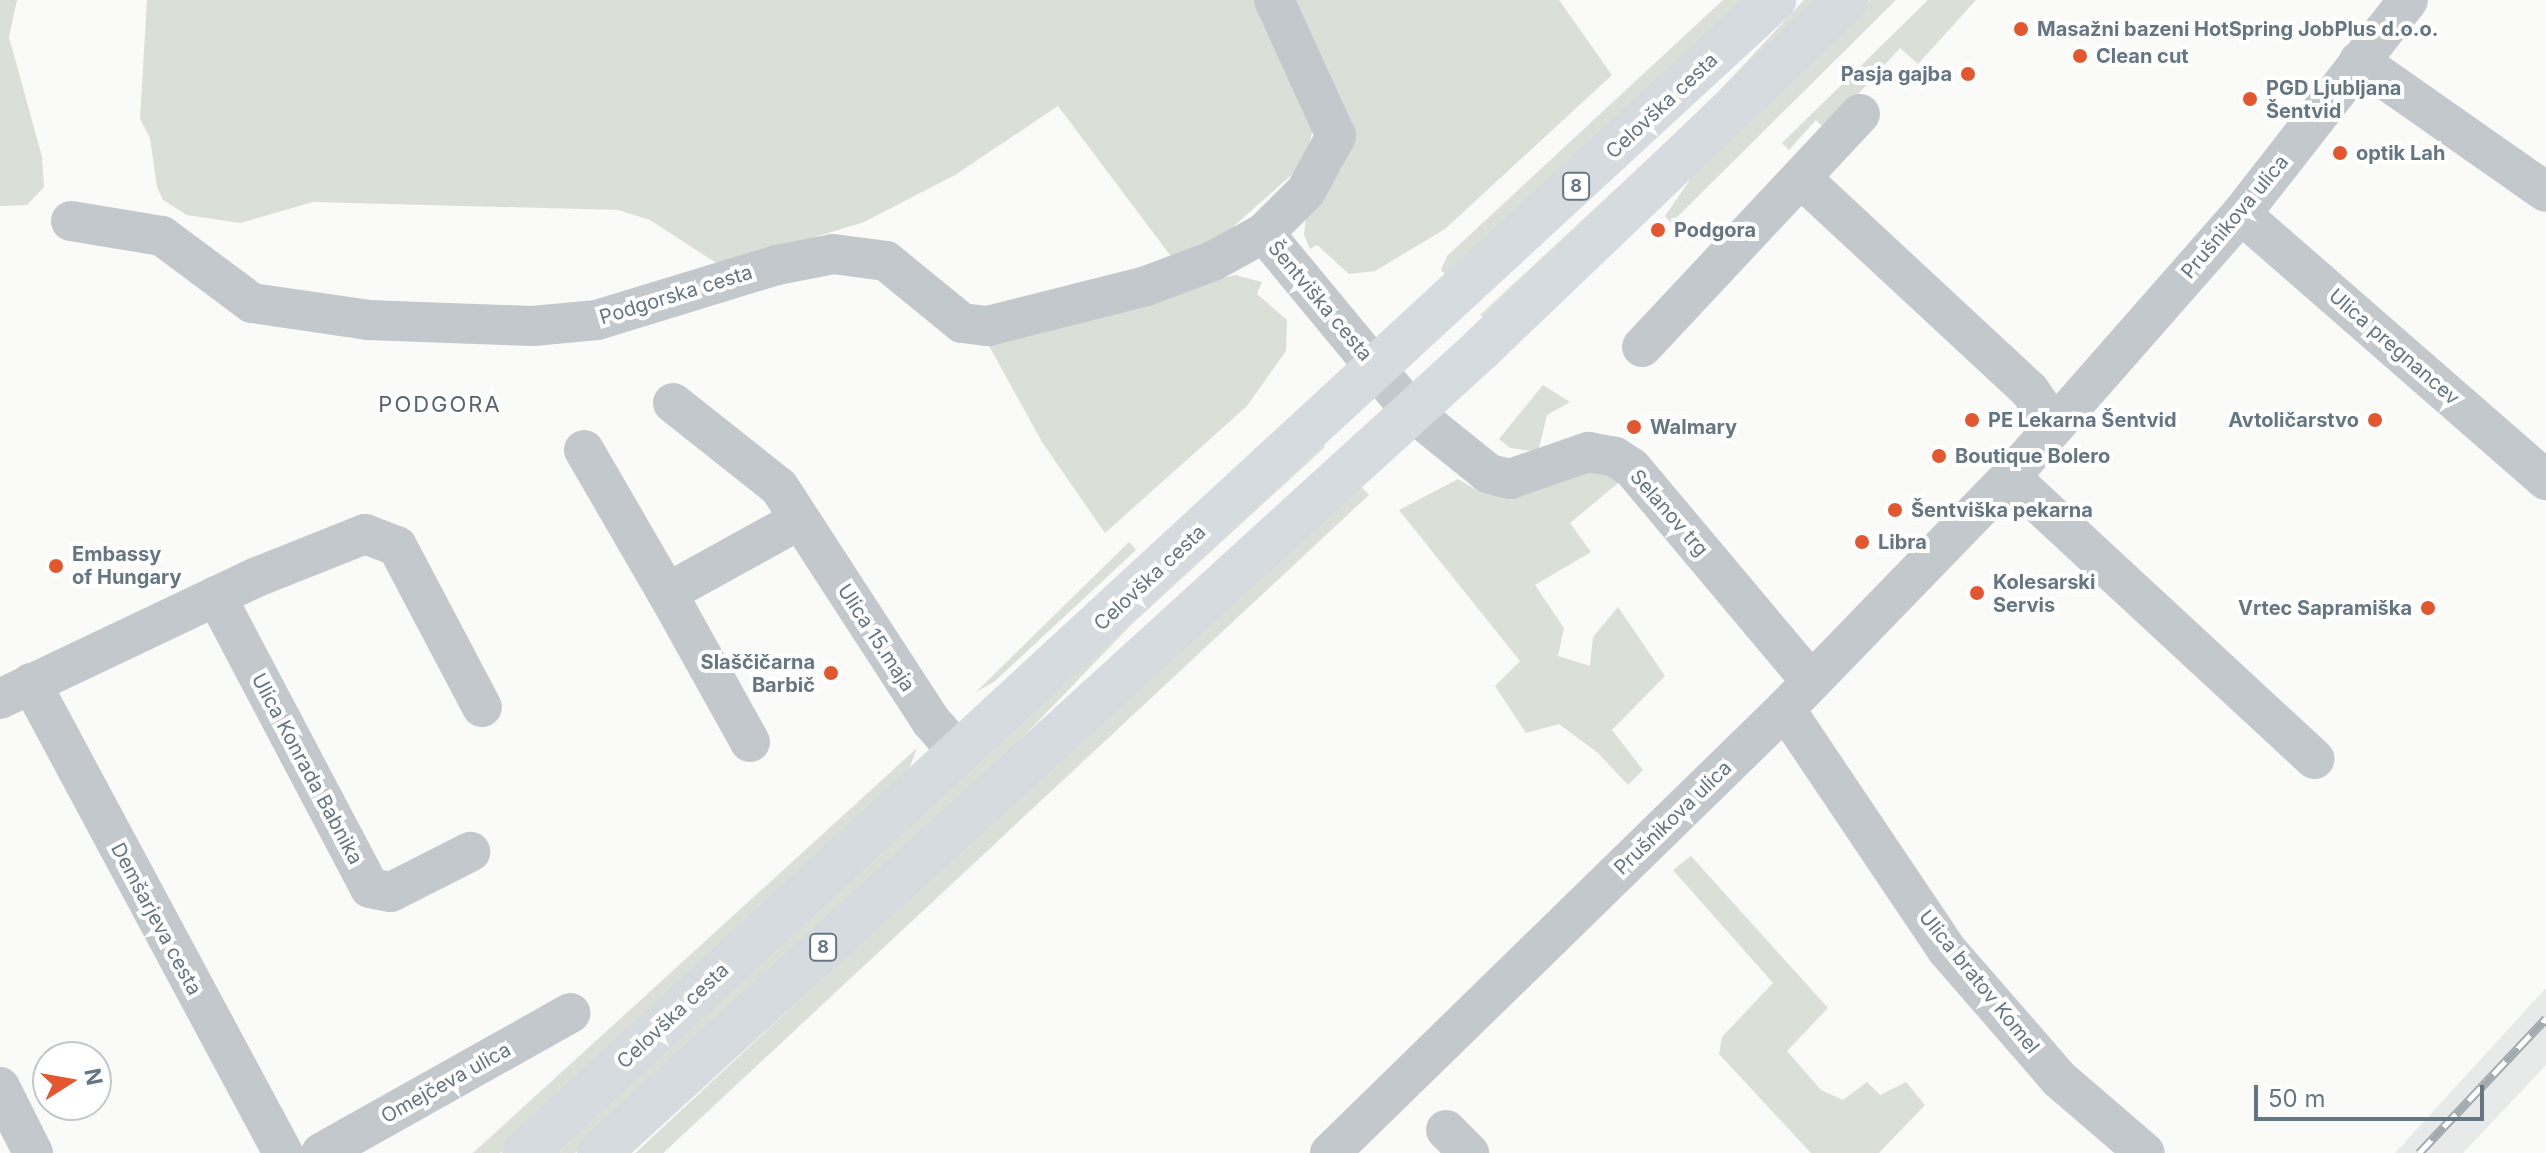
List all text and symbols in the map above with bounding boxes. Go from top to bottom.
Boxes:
place label: Masažni bazeni HotSpring JobPlus d.o.o. [2037,17,2438,41]
marker: Masažni bazeni HotSpring JobPlus d.o.o. [2012,20,2030,38]
place label: Clean cut [2096,44,2189,68]
marker: Clean cut [2071,47,2089,65]
street label: Celovška cesta [1601,48,1723,164]
place label: Pasja gajba [1841,62,1952,86]
marker: Pasja gajba [1959,65,1977,83]
place label: PGD Ljubljana Šentvid [2266,76,2401,123]
marker: PGD Ljubljana Šentvid [2241,90,2259,108]
place label: optik Lah [2356,141,2445,165]
marker: optik Lah [2331,144,2349,162]
street label: Prušnikova ulica [2176,150,2294,284]
road number: 8 [1562,172,1590,200]
place label: Podgora [1674,218,1756,242]
marker: Podgora [1649,221,1667,239]
street label: Šentviška cesta [1263,236,1377,366]
street label: Podgorska cesta [597,260,755,330]
street label: Ulica pregnancev [2324,284,2464,410]
district label: PODGORA [378,392,502,418]
place label: PE Lekarna Šentvid [1988,408,2177,432]
place label: Avtoličarstvo [2228,408,2359,432]
marker: PE Lekarna Šentvid [1963,411,1981,429]
marker: Avtoličarstvo [2366,411,2384,429]
place label: Walmary [1650,415,1737,439]
marker: Walmary [1625,418,1643,436]
place label: Boutique Bolero [1955,444,2110,468]
marker: Boutique Bolero [1930,447,1948,465]
street label: Selanov trg [1625,465,1713,561]
place label: Šentviška pekarna [1911,498,2093,522]
marker: Šentviška pekarna [1886,501,1904,519]
street label: Celovška cesta [1089,520,1211,636]
place label: Libra [1878,530,1927,554]
marker: Libra [1853,533,1871,551]
place label: Embassy of Hungary [72,542,182,589]
marker: Embassy of Hungary [47,557,65,575]
place label: Kolesarski Servis [1993,570,2095,617]
street label: Ulica 15.maja [832,580,920,696]
marker: Kolesarski Servis [1968,584,1986,602]
place label: Vrtec Sapramiška [2238,596,2412,620]
marker: Vrtec Sapramiška [2419,599,2437,617]
place label: Slaščičarna Barbič [701,650,815,697]
marker: Slaščičarna Barbič [822,664,840,682]
street label: Ulica Konrada Babnika [246,669,368,869]
street label: Prušnikova ulica [1609,756,1737,880]
street label: Demšarjeva cesta [106,839,206,999]
street label: Ulica bratov Komel [1914,905,2044,1059]
road number: 8 [809,933,837,961]
street label: Celovška cesta [612,958,734,1074]
street label: Omejčeva ulica [377,1038,515,1128]
north arrow [32,1041,112,1121]
text: N [79,1066,108,1088]
scale bar [2258,1069,2488,1119]
text: 50 m [2268,1084,2326,1113]

